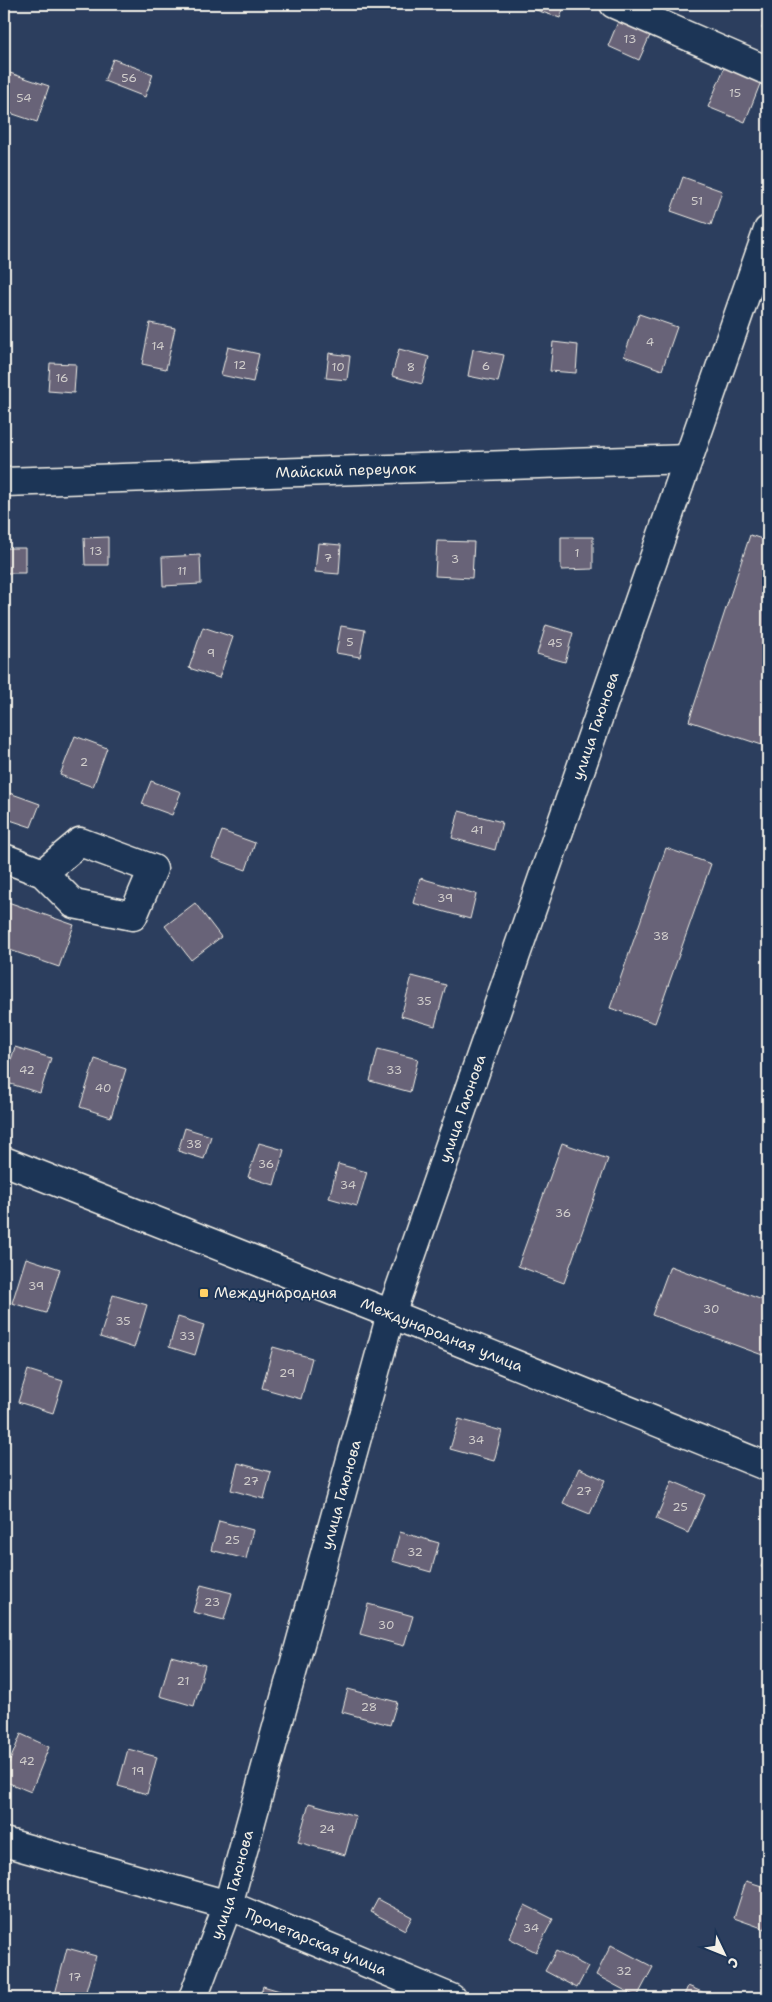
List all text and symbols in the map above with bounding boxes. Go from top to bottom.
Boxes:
house number: 13 [624,31,636,47]
house number: 56 [121,70,137,86]
house number: 15 [729,85,741,101]
house number: 54 [16,90,32,106]
house number: 51 [691,193,703,209]
house number: 4 [646,334,654,350]
house number: 14 [152,338,164,354]
house number: 12 [234,357,246,373]
house number: 6 [482,358,490,374]
house number: 10 [331,359,345,375]
house number: 8 [407,359,415,375]
house number: 16 [55,370,69,386]
street label: Майский переулок [275,458,417,483]
house number: 13 [90,543,102,559]
house number: 1 [574,545,580,561]
house number: 7 [324,550,332,566]
house number: 3 [451,551,459,567]
house number: 11 [177,563,187,579]
house number: 5 [346,634,354,650]
house number: 45 [547,635,563,651]
house number: 9 [207,645,215,661]
street label: улица Гаюнова [567,669,624,783]
house number: 2 [80,754,88,770]
house number: 41 [471,822,483,838]
house number: 39 [437,890,453,906]
house number: 38 [653,928,669,944]
house number: 35 [416,993,432,1009]
street label: улица Гаюнова [434,1051,491,1165]
house number: 42 [19,1062,35,1078]
house number: 33 [386,1062,402,1078]
house number: 40 [95,1080,111,1096]
house number: 38 [186,1136,202,1152]
house number: 36 [258,1156,274,1172]
house number: 34 [340,1177,356,1193]
house number: 36 [555,1205,571,1221]
house number: 39 [28,1278,44,1294]
place label: Международная [214,1283,337,1303]
marker: Международная [198,1287,210,1299]
street label: Международная улица [358,1293,527,1377]
house number: 30 [703,1301,719,1317]
house number: 35 [115,1313,131,1329]
house number: 33 [179,1328,195,1344]
house number: 29 [279,1365,295,1381]
house number: 34 [468,1432,484,1448]
street label: улица Гаюнова [316,1437,366,1552]
house number: 27 [243,1473,259,1489]
house number: 27 [576,1483,592,1499]
house number: 25 [672,1499,688,1515]
house number: 25 [224,1532,240,1548]
house number: 32 [407,1544,423,1560]
house number: 23 [204,1594,220,1610]
house number: 30 [378,1617,394,1633]
house number: 21 [177,1673,189,1689]
house number: 28 [361,1699,377,1715]
house number: 42 [19,1753,35,1769]
house number: 19 [132,1763,144,1779]
house number: 24 [319,1821,335,1837]
street label: улица Гаюнова [206,1827,258,1942]
street label: Пролетарская улица [242,1903,390,1980]
house number: 34 [523,1920,539,1936]
north arrow [700,1930,750,1980]
text: С [724,1954,743,1972]
house number: 32 [616,1963,632,1979]
house number: 17 [69,1969,81,1985]

